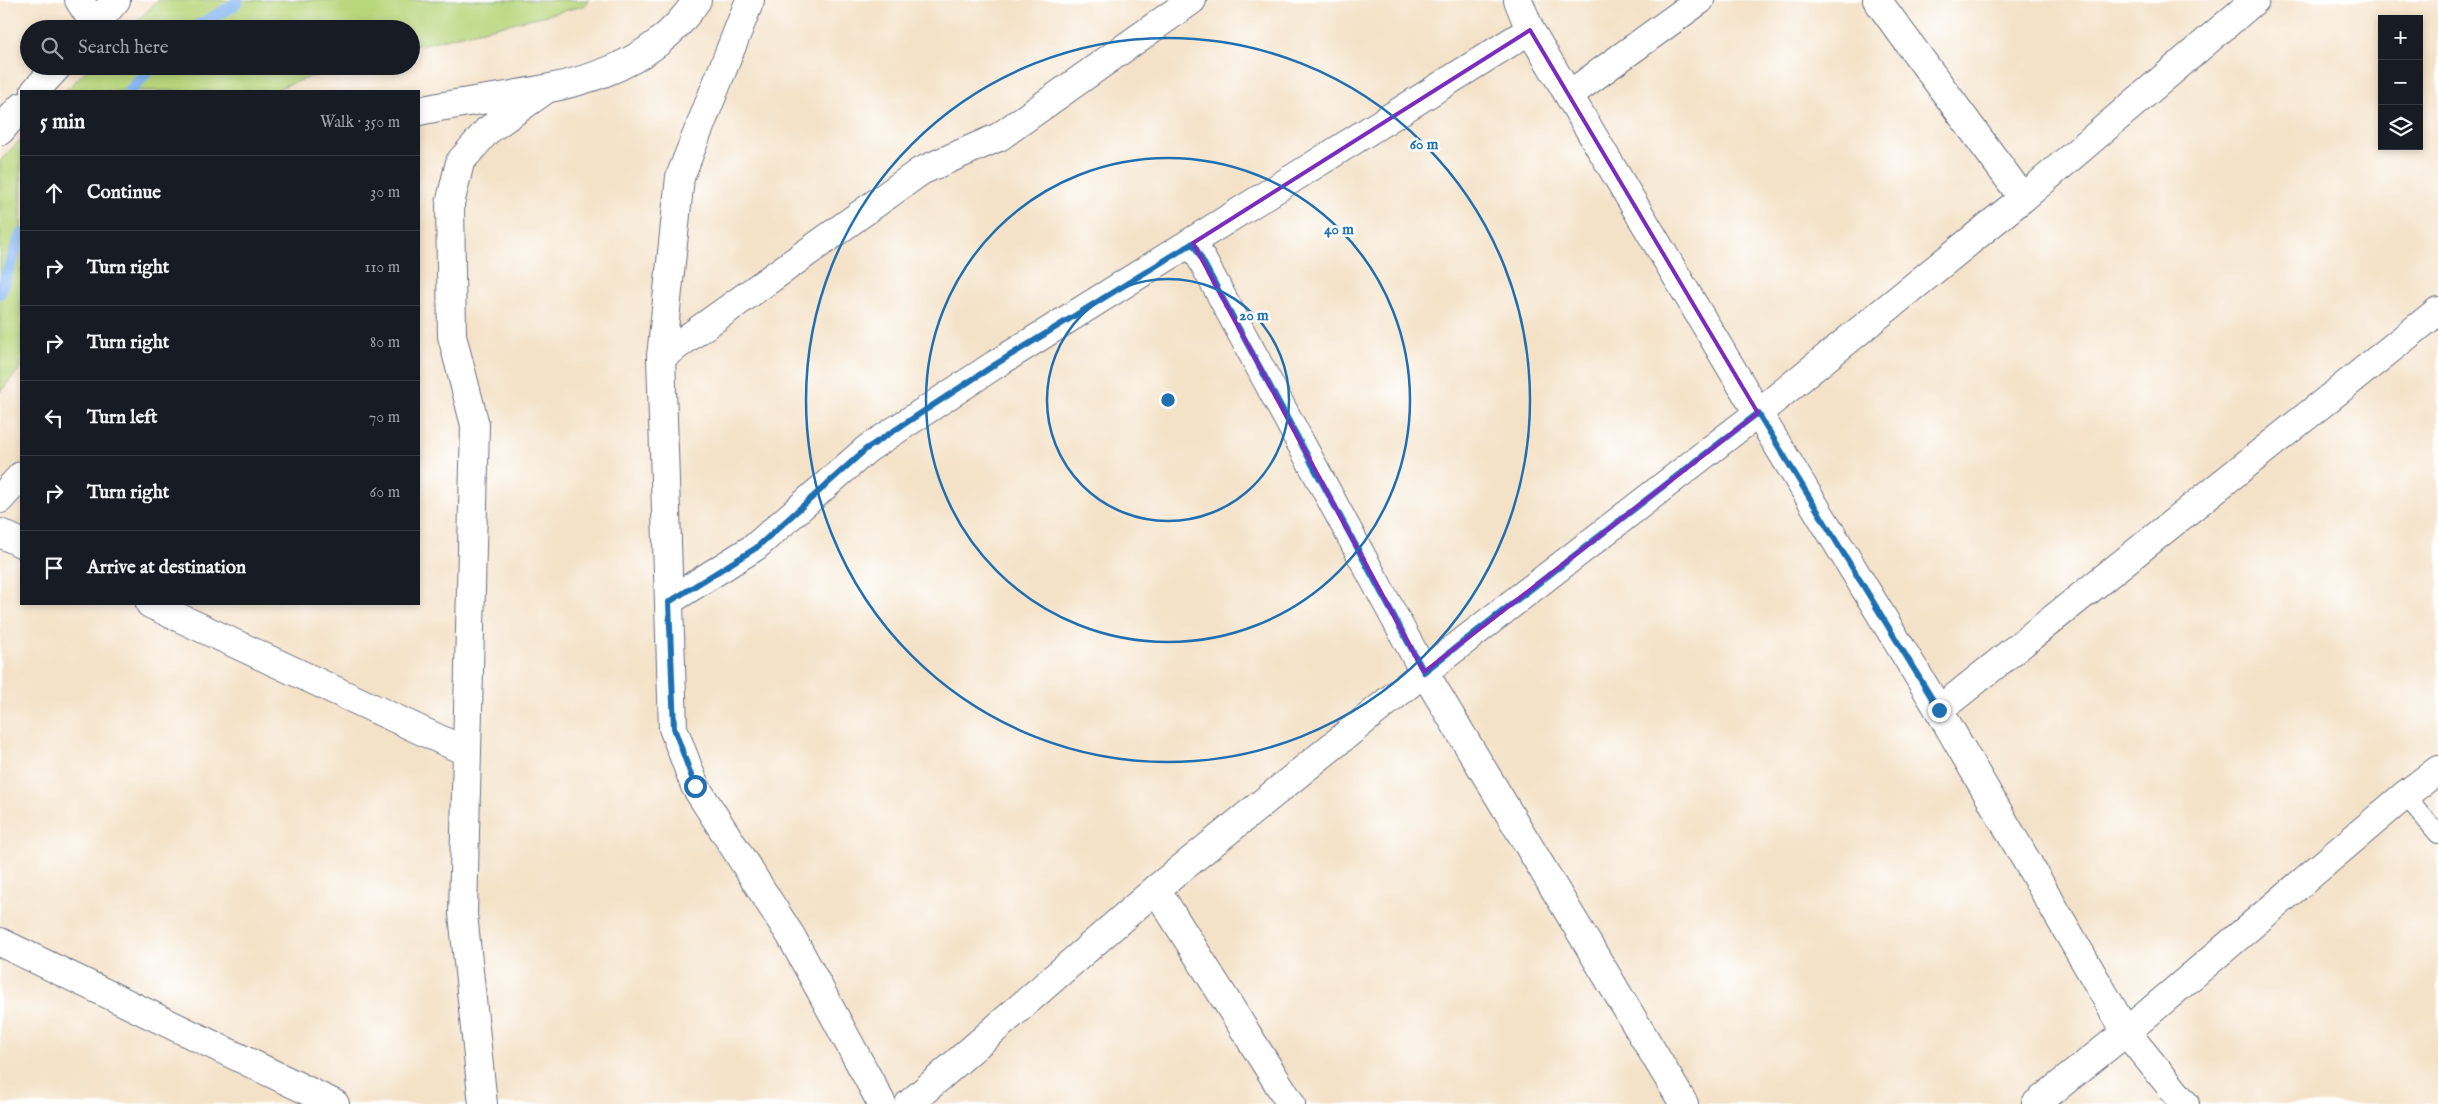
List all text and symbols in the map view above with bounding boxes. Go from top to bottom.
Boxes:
map controls [2378,15,2423,150]
button: + [2378,15,2423,60]
search box [20,20,420,75]
icon: search [38,34,66,62]
text: Search here [78,36,169,60]
button: − [2378,60,2423,105]
button: layers [2378,105,2423,150]
text: 5 min [40,109,85,136]
text: Walk · 350 m [320,113,400,133]
text: 60 m [1410,135,1439,154]
icon: ahead [40,179,68,207]
text: Continue [87,181,161,205]
text: 30 m [370,183,400,203]
text: 40 m [1324,220,1354,239]
icon: right [40,254,68,282]
text: Turn right [87,256,169,280]
text: 110 m [364,258,400,278]
text: 20 m [1239,306,1269,325]
icon: right [40,329,68,357]
text: Turn right [87,331,169,355]
text: 80 m [370,333,400,353]
centre of rings [1159,391,1177,409]
icon: left [40,404,68,432]
text: Turn left [87,406,158,430]
text: 70 m [369,408,400,428]
icon: right [40,479,68,507]
text: Turn right [87,481,169,505]
text: 60 m [370,483,400,503]
icon: arrive [40,554,68,582]
text: Arrive at destination [87,556,246,580]
route end [1928,699,1951,722]
route start [684,775,707,798]

